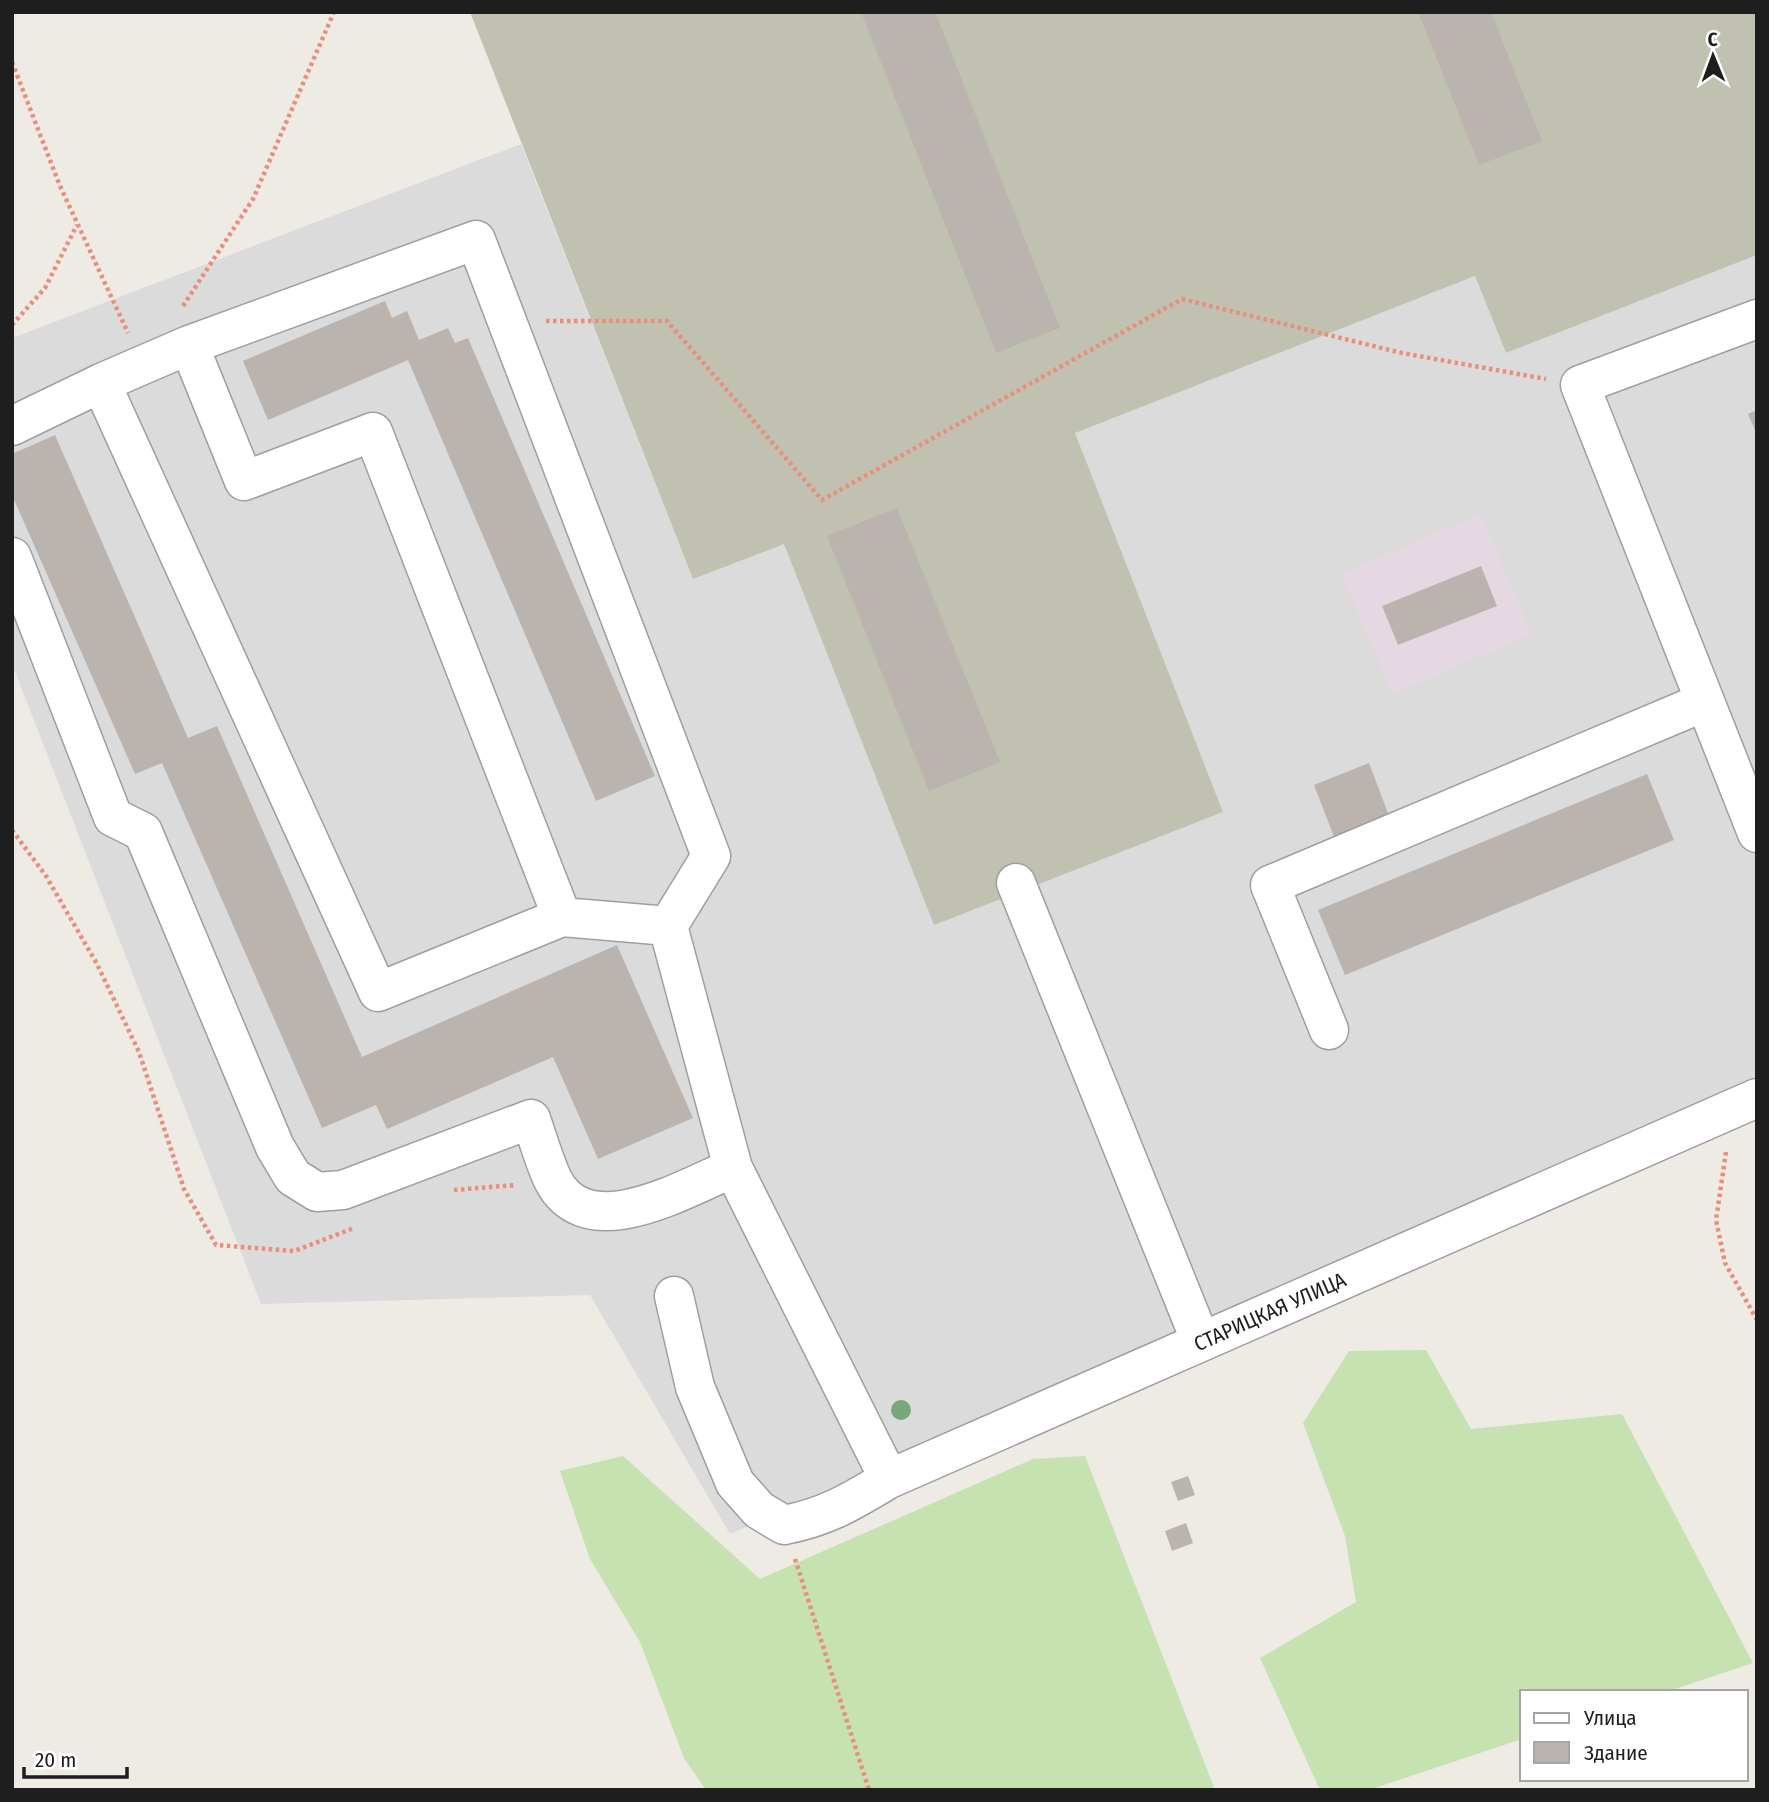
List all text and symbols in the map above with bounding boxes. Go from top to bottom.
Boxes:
north arrow [1678,21,1748,91]
text: С [1708,28,1718,51]
street label: СТАРИЦКАЯ УЛИЦА [1190,1267,1350,1357]
legend [1520,1690,1748,1781]
text: Улица [1583,1705,1637,1731]
scale bar [24,1736,128,1780]
text: Здание [1584,1740,1648,1766]
text: 20 m [35,1747,76,1773]

